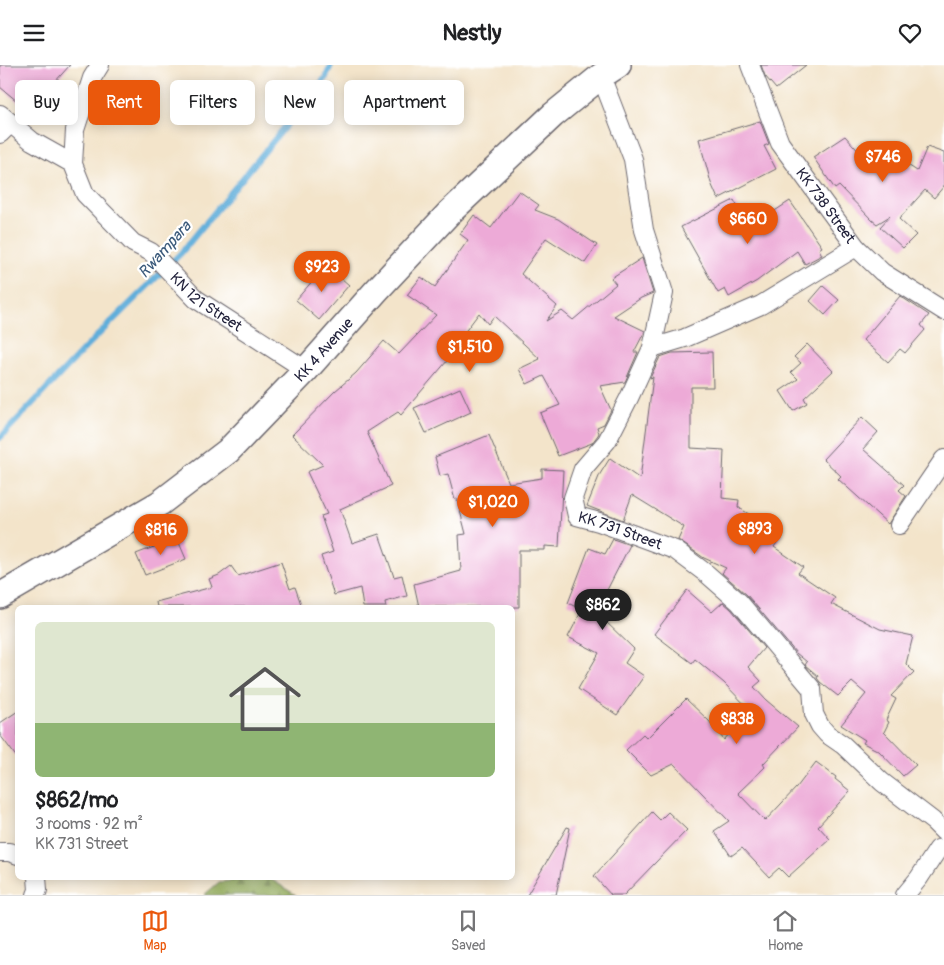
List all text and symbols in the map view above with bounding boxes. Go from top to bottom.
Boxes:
icon: menu [20,19,48,47]
text: Nestly [442,19,502,47]
icon: heart [896,19,924,47]
chip: Buy [15,80,78,125]
chip: Rent [88,80,160,125]
chip: Filters [170,80,255,125]
chip: New [265,80,334,125]
chip: Apartment [344,80,464,125]
pin: $746 [853,141,913,183]
text: $746 [865,147,901,167]
street label: KK 738 Street [791,164,860,248]
pin: $660 [718,203,778,245]
text: $660 [729,209,767,229]
water label: Rwampara [134,216,197,282]
pin: $923 [292,251,352,293]
text: $923 [305,257,339,277]
street label: KN 121 Street [166,269,246,337]
street label: KK 4 Avenue [291,314,358,386]
pin: $1,510 [429,331,511,373]
text: $1,510 [448,337,492,357]
pin: $1,020 [452,485,534,528]
text: $1,020 [468,492,518,512]
street label: KK 731 Street [576,508,665,555]
pin: $816 [131,513,191,556]
pin: $893 [725,513,785,555]
text: $893 [738,519,772,539]
text: $816 [145,520,177,540]
pin: $862 [573,589,633,631]
text: $862 [586,595,621,615]
icon: home [220,654,310,744]
pin: $838 [707,703,767,745]
text: $838 [720,709,754,729]
text: $862/mo [35,787,118,814]
text: 3 rooms · 92 m² [35,814,143,834]
text: KK 731 Street [35,834,128,854]
tab: Map [141,907,169,954]
tab: Saved [451,907,486,954]
tab: Home [768,907,803,954]

